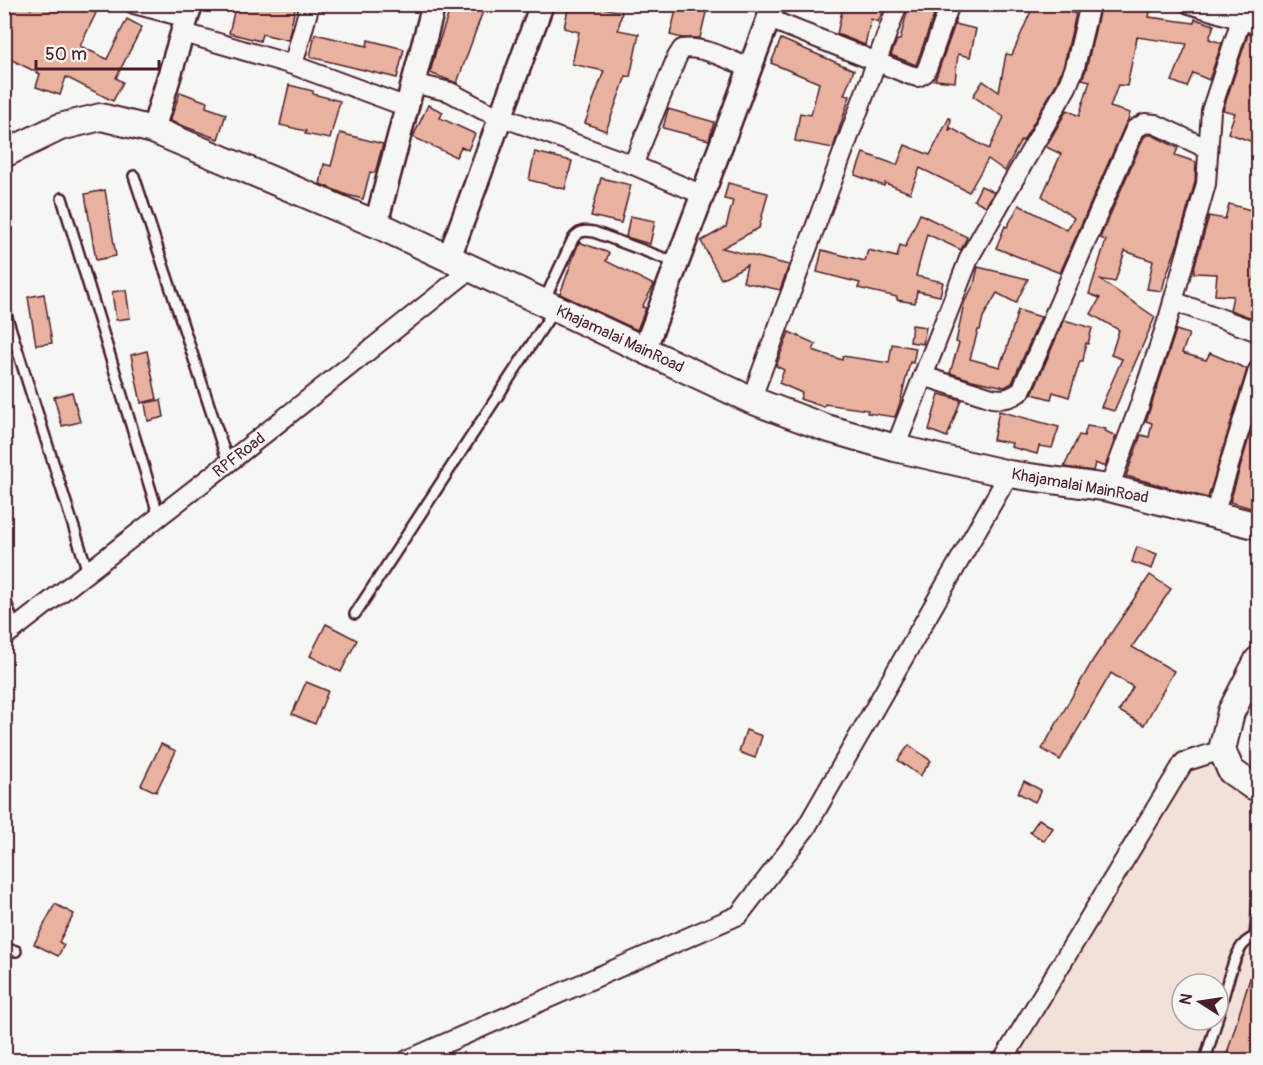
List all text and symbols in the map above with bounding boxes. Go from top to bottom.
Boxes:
scale bar [36,33,159,71]
text: 50 m [45,43,87,66]
street label: Khajamalai MainRoad [553,301,687,377]
street label: RPFRoad [209,428,269,482]
street label: Khajamalai MainRoad [1010,464,1150,508]
north arrow [1170,972,1230,1032]
text: N [1175,992,1197,1006]

